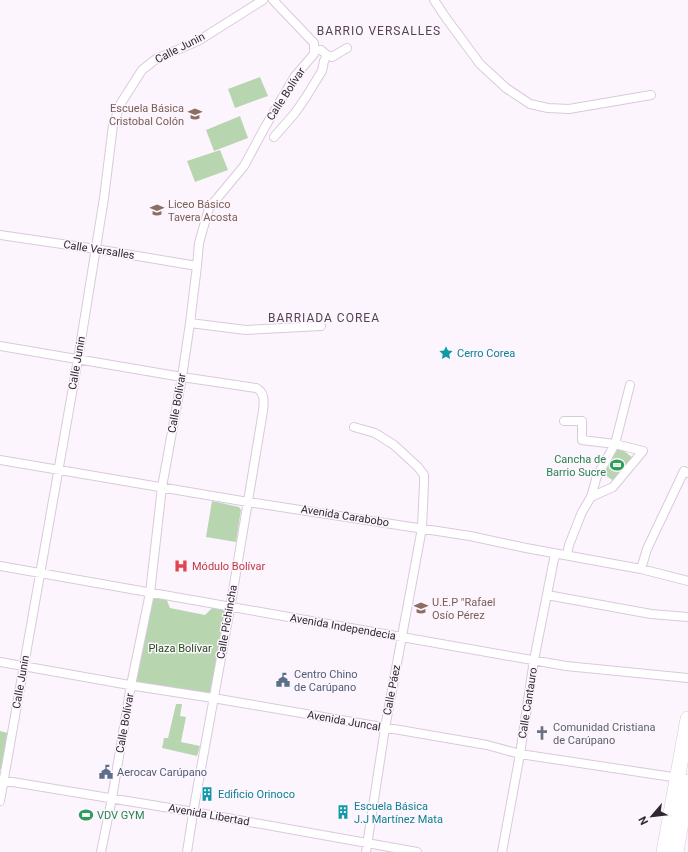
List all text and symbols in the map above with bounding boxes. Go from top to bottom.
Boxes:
district label: BARRIO VERSALLES [317,24,441,38]
street label: Calle Junin [153,30,207,66]
street label: Calle Bolívar [264,65,308,123]
place label: Escuela Básica Cristobal Colón [109,102,184,128]
school or university icon: Escuela Básica Cristobal Colón [187,106,203,122]
place label: Liceo Básico Tavera Acosta [168,198,238,224]
school or university icon: Liceo Básico Tavera Acosta [149,202,165,218]
street label: Calle Versalles [62,238,136,262]
district label: BARRIADA COREA [268,311,380,325]
street label: Calle Junin [66,335,88,391]
place icon: Cerro Corea [438,345,454,361]
place label: Cerro Corea [457,347,515,360]
street label: Calle Bolívar [165,372,189,434]
place label: Cancha de Barrio Sucre [546,453,606,479]
sports icon: Cancha de Barrio Sucre [609,457,625,473]
street label: Avenida Carabobo [300,503,390,529]
hospital icon: Módulo Bolívar [173,558,189,574]
place label: Módulo Bolívar [192,560,266,573]
street label: Calle Pichincha [214,584,240,660]
place label: U.E.P "Rafael Osío Pérez [432,596,495,622]
school or university icon: U.E.P "Rafael Osío Pérez [413,600,429,616]
street label: Avenida Independecia [289,611,397,643]
park label: Plaza Bolívar [148,642,212,655]
street label: Calle Junin [10,654,32,710]
street label: Calle Páez [381,663,403,716]
street label: Calle Cantauro [516,667,540,739]
place label: Centro Chino de Carúpano [294,668,358,694]
public building icon: Centro Chino de Carúpano [275,672,291,688]
street label: Calle Bolívar [113,692,137,754]
street label: Avenida Juncal [306,708,382,734]
place label: Comunidad Cristiana de Carúpano [553,721,656,747]
church icon: Comunidad Cristiana de Carúpano [534,725,550,741]
public building icon: Aerocav Carúpano [98,764,114,780]
place label: Aerocav Carúpano [117,766,207,779]
building icon: Edificio Orinoco [199,786,215,802]
place label: Edificio Orinoco [218,788,295,801]
north arrow [632,796,672,836]
place label: Escuela Básica J.J Martínez Mata [354,800,443,826]
street label: Avenida Libertad [167,801,251,829]
building icon: Escuela Básica J.J Martínez Mata [335,804,351,820]
sports icon: VDV GYM [78,807,94,823]
place label: VDV GYM [97,809,145,822]
text: N [636,814,651,827]

